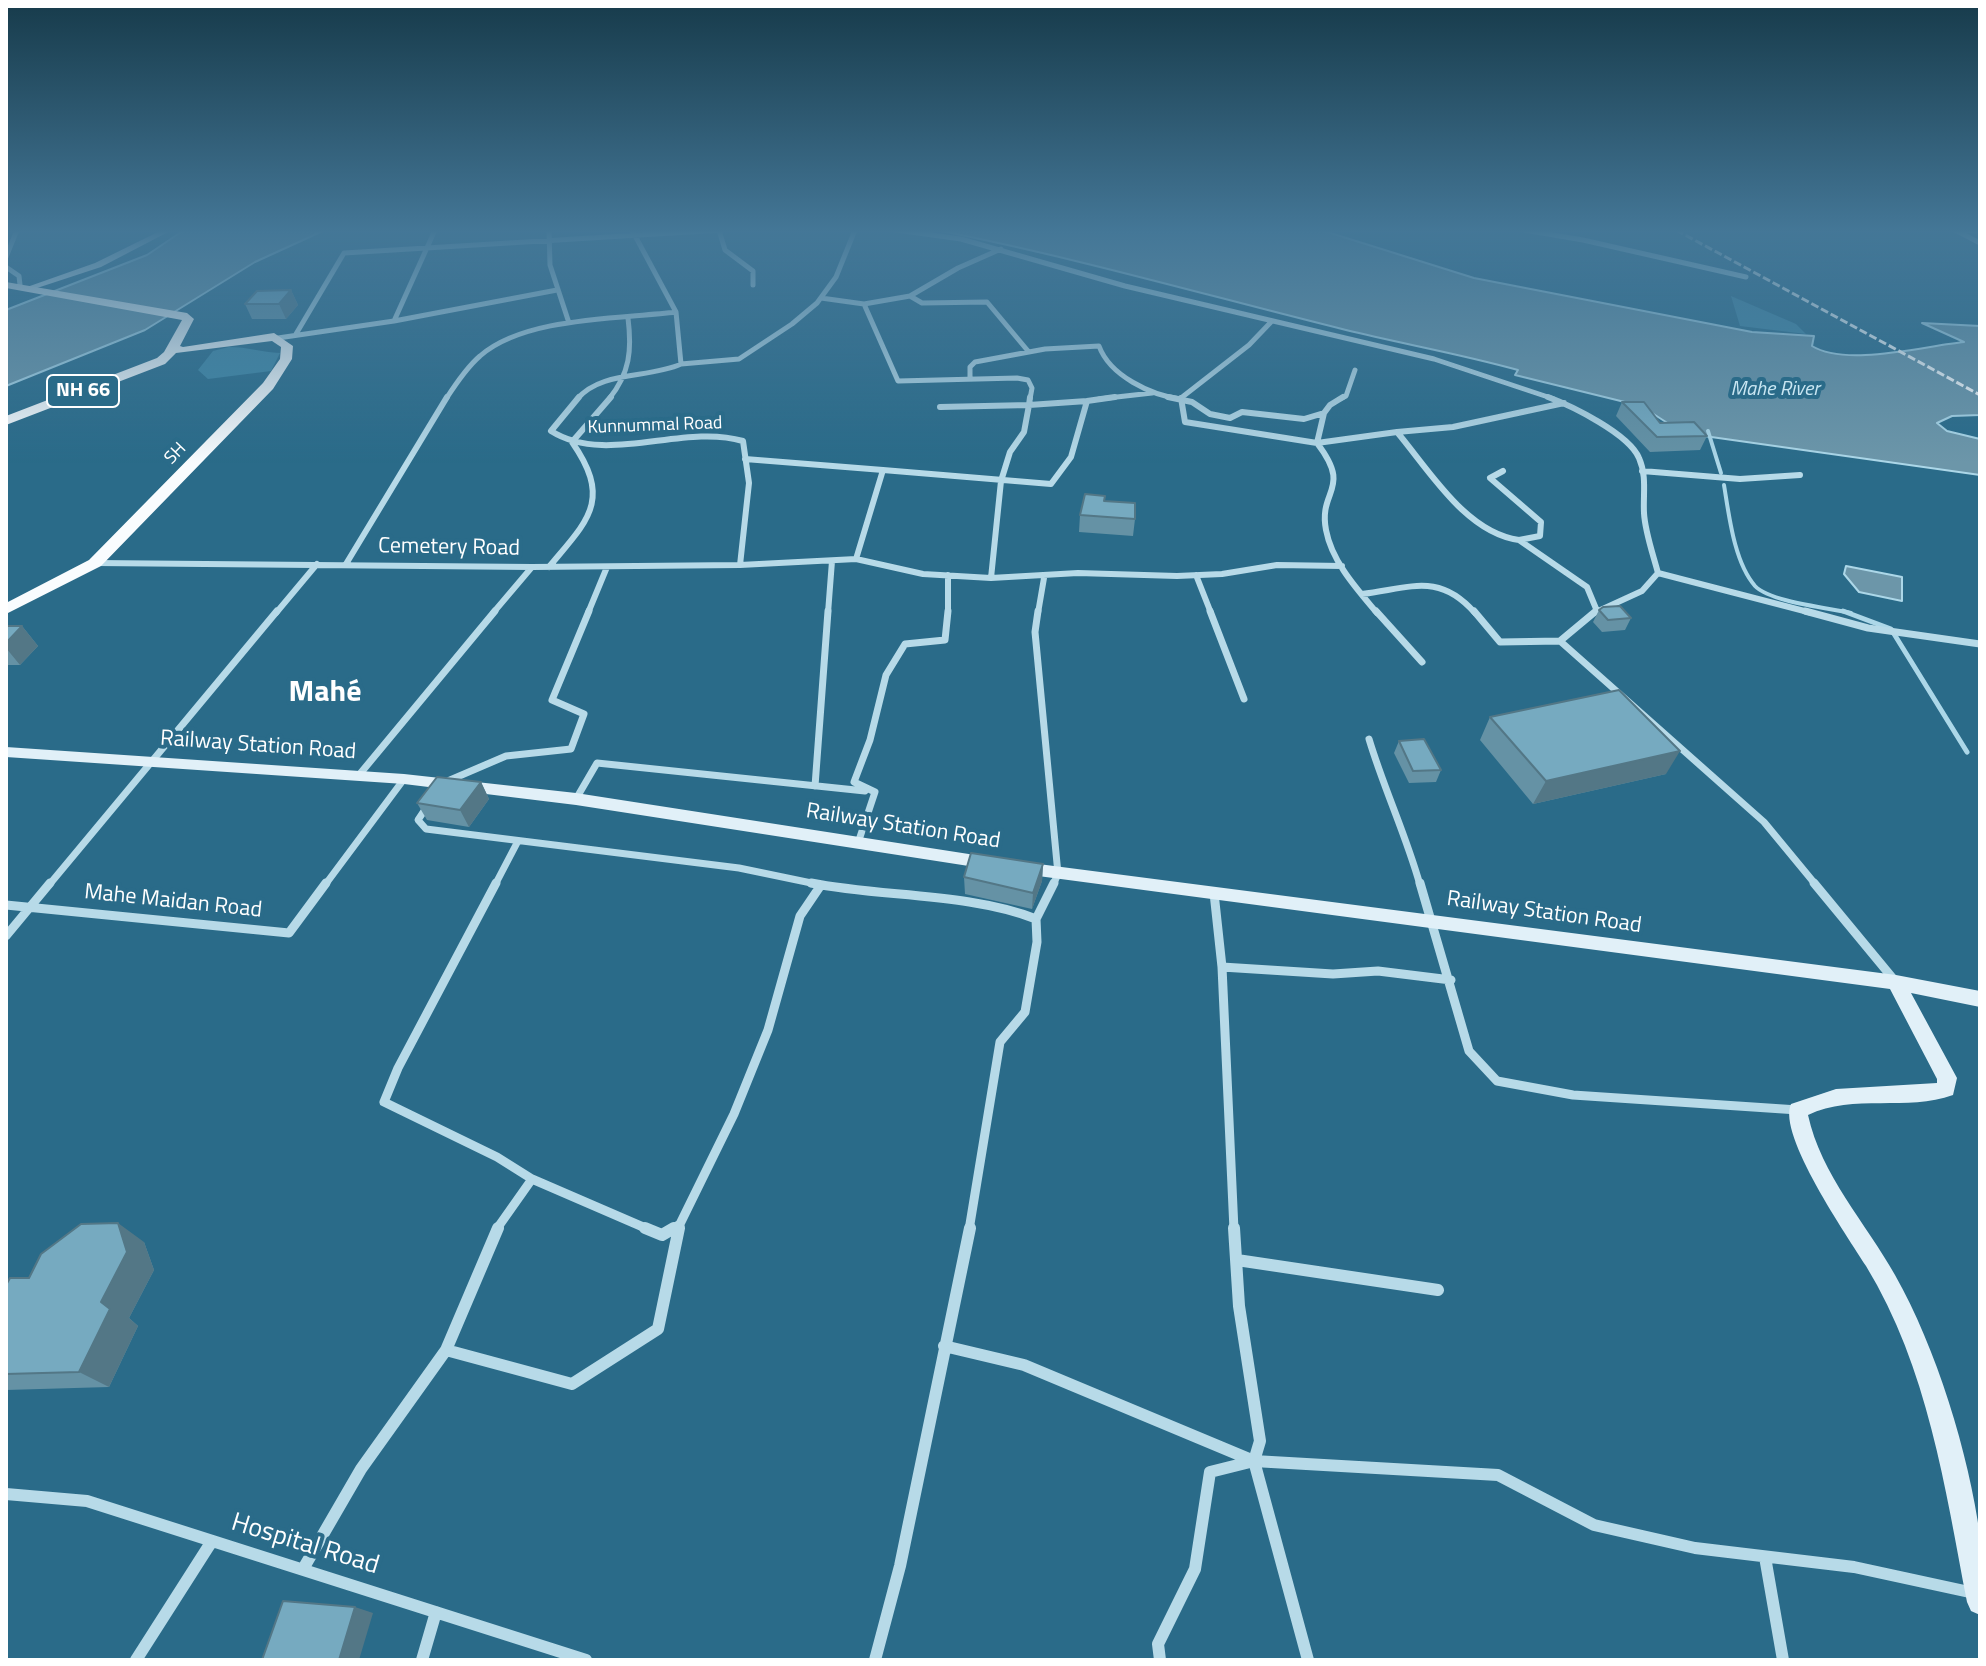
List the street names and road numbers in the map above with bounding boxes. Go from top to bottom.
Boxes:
road number: NH 66 [47,375,119,407]
street label: Kunnummal Road [587,413,723,439]
street label: SH [161,439,191,469]
street label: Cemetery Road [378,534,520,562]
street label: Railway Station Road [159,726,357,766]
street label: Railway Station Road [804,799,1002,855]
street label: Mahe Maidan Road [83,880,263,924]
street label: Railway Station Road [1445,886,1643,940]
street label: Hospital Road [227,1508,383,1582]

